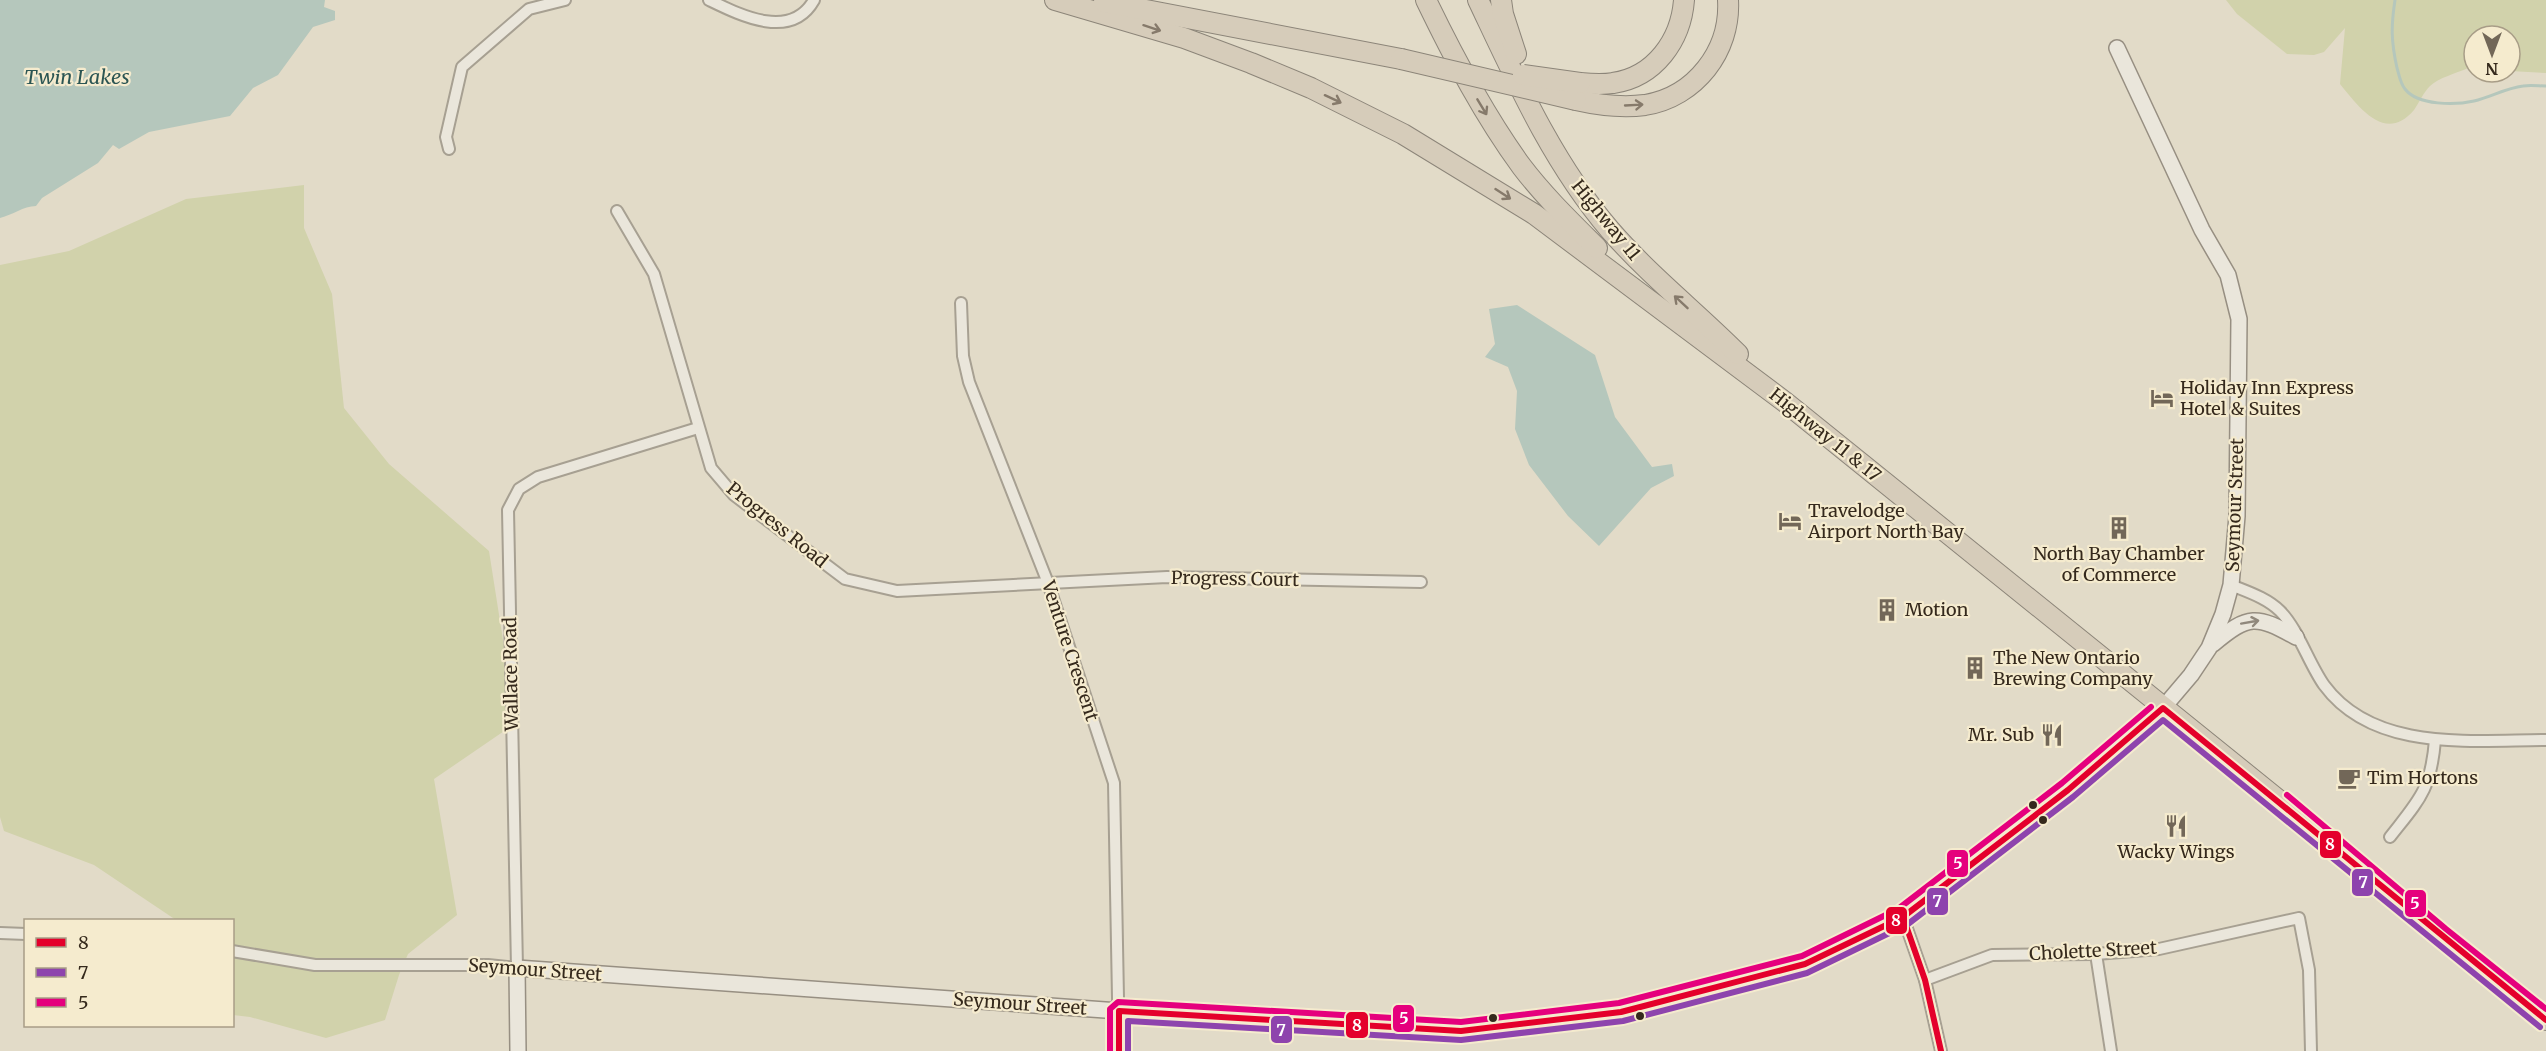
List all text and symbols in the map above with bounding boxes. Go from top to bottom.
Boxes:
one-way arrow [1142,23,1161,34]
north arrow [2462,24,2522,84]
text: N [2485,59,2498,79]
water label: Twin Lakes [24,64,130,89]
one-way arrow [1324,94,1342,105]
one-way arrow [1477,98,1489,115]
one-way arrow [1623,100,1643,111]
street label: Highway 11 [1567,175,1646,265]
one-way arrow [1494,189,1511,201]
one-way arrow [1674,295,1689,309]
place label: Holiday Inn Express Hotel & Suites [2180,376,2354,420]
street label: Highway 11 & 17 [1765,383,1886,487]
hotel icon: Holiday Inn Express Hotel & Suites [2149,385,2175,411]
street label: Seymour Street [2221,438,2248,572]
street label: Progress Road [722,477,833,573]
place label: Travelodge Airport North Bay [1807,499,1964,543]
hotel icon: Travelodge Airport North Bay [1777,508,1803,534]
building icon: North Bay Chamber of Commerce [2106,515,2132,541]
place label: North Bay Chamber of Commerce [2033,542,2205,586]
street label: Progress Court [1171,566,1299,591]
street label: Venture Crescent [1037,577,1104,724]
building icon: Motion [1874,597,1900,623]
place label: Motion [1905,598,1969,621]
one-way arrow [2240,616,2259,627]
street label: Wallace Road [498,617,523,732]
place label: The New Ontario Brewing Company [1993,646,2153,690]
building icon: The New Ontario Brewing Company [1962,655,1988,681]
restaurant icon: Mr. Sub [2039,722,2065,748]
place label: Mr. Sub [1968,723,2034,746]
cafe icon: Tim Hortons [2336,765,2362,791]
place label: Tim Hortons [2367,766,2478,789]
unlabelled marker [2027,799,2039,811]
restaurant icon: Wacky Wings [2163,813,2189,839]
unlabelled marker [2037,814,2049,826]
line badge: 8 [2319,830,2342,859]
text: 8 [2325,834,2335,854]
place label: Wacky Wings [2116,840,2235,863]
line badge: 5 [1946,849,1969,878]
text: 5 [1953,853,1963,873]
line badge: 7 [2351,868,2374,897]
text: 7 [2358,872,2368,892]
line badge: 7 [1926,887,1949,916]
line badge: 5 [2404,889,2427,918]
text: 7 [1932,891,1942,911]
text: 5 [2410,893,2420,913]
line badge: 8 [1885,906,1908,935]
text: 8 [1891,910,1901,930]
legend [24,919,234,1027]
text: 8 [78,931,89,954]
street label: Cholette Street [2028,936,2157,965]
street label: Seymour Street [467,953,603,986]
text: 7 [78,961,88,984]
street label: Seymour Street [952,987,1088,1020]
text: 5 [78,991,89,1014]
line badge: 5 [1392,1004,1415,1033]
text: 5 [1399,1008,1409,1028]
unlabelled marker [1634,1010,1646,1022]
line badge: 8 [1345,1011,1369,1039]
unlabelled marker [1487,1012,1499,1024]
line badge: 7 [1270,1015,1293,1044]
text: 8 [1352,1015,1362,1035]
text: 7 [1276,1020,1286,1040]

